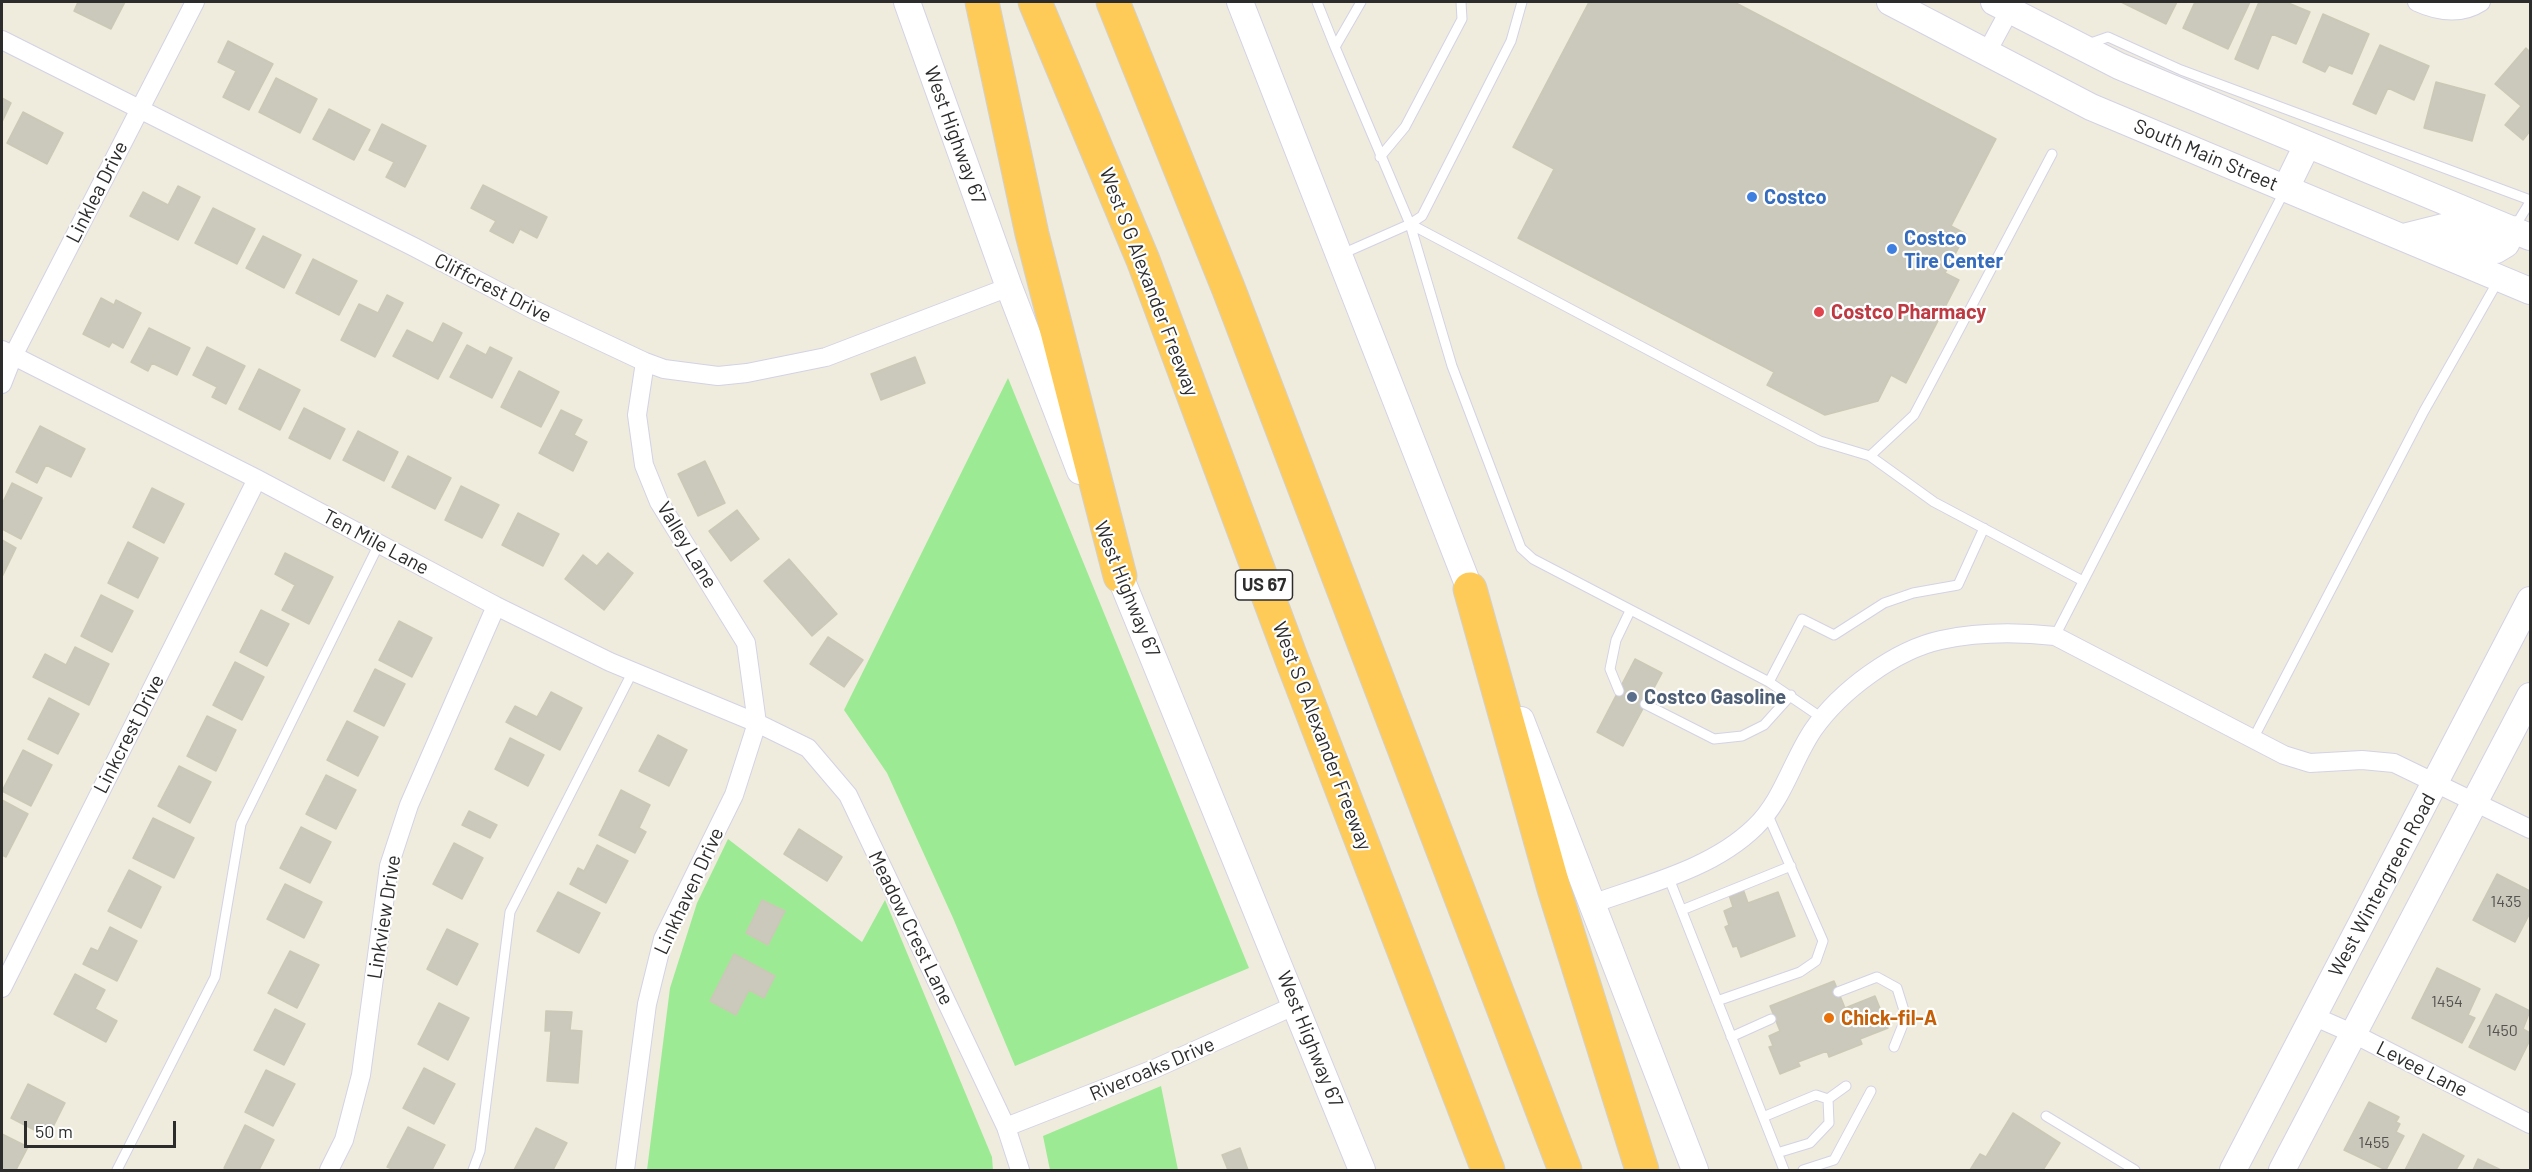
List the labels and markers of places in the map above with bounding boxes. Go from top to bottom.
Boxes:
place label: Costco [1764,185,1827,209]
marker: Costco [1745,190,1759,204]
place label: Costco Tire Center [1904,226,2003,273]
marker: Costco Tire Center [1885,242,1899,256]
place label: Costco Pharmacy [1831,300,1986,324]
marker: Costco Pharmacy [1812,305,1826,319]
place label: Costco Gasoline [1644,685,1786,709]
marker: Costco Gasoline [1625,690,1639,704]
place label: Chick-fil-A [1841,1006,1937,1030]
marker: Chick-fil-A [1822,1011,1836,1025]

